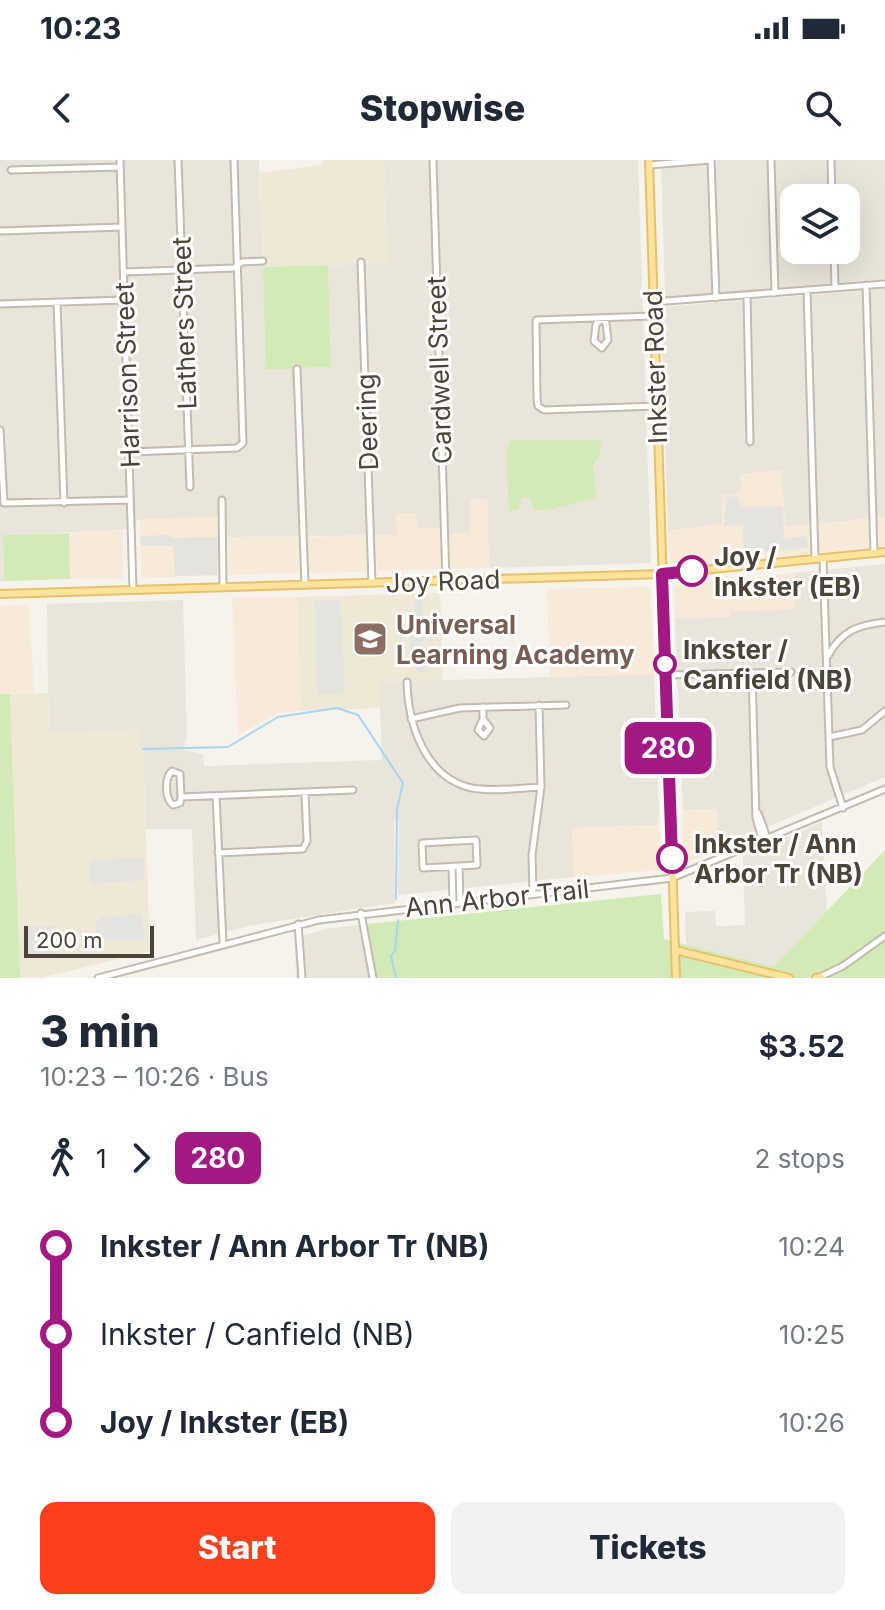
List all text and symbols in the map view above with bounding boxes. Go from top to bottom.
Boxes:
text: 10:23 [40,10,121,46]
icon: back [40,86,84,130]
text: Stopwise [360,86,525,130]
icon: search [801,86,845,130]
map controls [780,184,860,264]
button: layers [780,184,860,264]
street label: Lathers Street [165,236,203,410]
street label: Cardwell Street [420,275,458,465]
street label: Harrison Street [108,282,146,468]
street label: Inkster Road [637,290,673,444]
street label: Deering [350,373,384,471]
place label: Joy / Inkster (EB) [714,541,861,602]
marker: Joy / Inkster (EB) [677,556,707,586]
street label: Joy Road [385,564,501,598]
place label: Universal Learning Academy [396,609,635,670]
school or university icon: Universal Learning Academy [351,620,389,658]
place label: Inkster / Canfield (NB) [683,634,853,695]
marker: Inkster / Canfield (NB) [654,653,676,675]
line badge: 280 [622,722,714,774]
text: 280 [641,731,695,765]
place label: Inkster / Ann Arbor Tr (NB) [694,828,863,889]
marker: Inkster / Ann Arbor Tr (NB) [657,843,687,873]
street label: Ann Arbor Trail [403,873,591,923]
scale bar [24,922,154,958]
text: 200 m [36,927,103,953]
text: 3 min [40,1004,160,1058]
text: $3.52 [759,1028,845,1064]
text: 10:23 – 10:26 · Bus [40,1061,269,1092]
icon: walk [40,1136,84,1180]
icon: forward [119,1136,163,1180]
text: 280 [191,1141,245,1175]
text: 1 [96,1143,107,1174]
text: 2 stops [755,1143,845,1174]
text: Inkster / Ann Arbor Tr (NB) [100,1228,490,1264]
text: 10:24 [778,1231,845,1262]
text: Inkster / Canfield (NB) [100,1316,415,1352]
text: 10:25 [779,1319,845,1350]
text: Joy / Inkster (EB) [100,1404,349,1440]
text: 10:26 [779,1407,845,1438]
button: Start [40,1502,435,1594]
button: Tickets [451,1502,845,1594]

